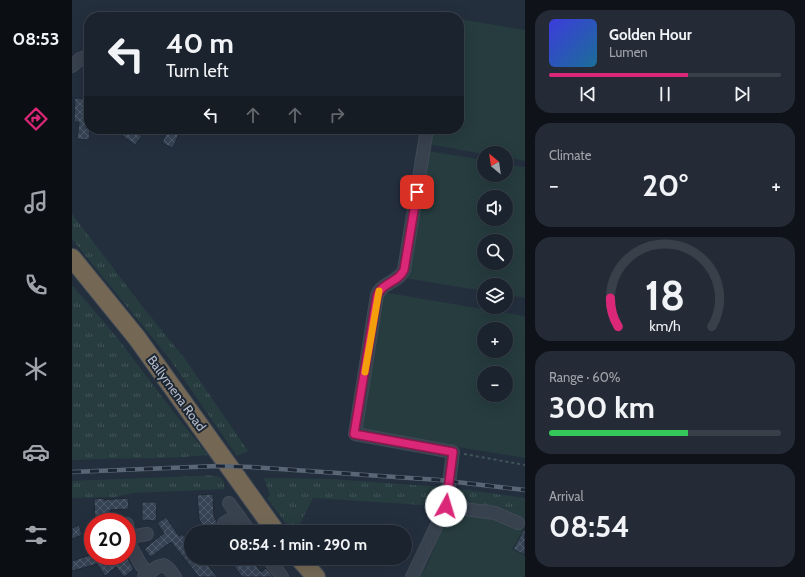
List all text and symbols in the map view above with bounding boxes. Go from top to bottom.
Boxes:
text: 40 m [166,26,234,60]
text: Golden Hour [609,26,692,44]
text: 08:53 [13,28,59,50]
icon: left [100,28,152,80]
text: Lumen [609,44,648,60]
text: Turn left [166,60,229,82]
icon: previous [577,83,599,105]
icon: pause [654,83,676,105]
icon: next [731,83,753,105]
icon: left [200,104,222,126]
icon: ahead [242,104,264,126]
icon: ahead [284,104,306,126]
icon: right [326,104,348,126]
icon: directions [22,105,50,133]
north arrow [477,146,513,182]
map controls [477,146,513,402]
text: Climate [549,147,591,163]
text: 20° [642,167,688,204]
text: − [549,172,559,199]
text: + [771,172,781,199]
pin [400,175,434,209]
icon: arrive [406,181,428,203]
icon: music [22,188,50,216]
button: sound [477,190,513,226]
button: search [477,234,513,270]
text: 18 [645,269,685,319]
icon: phone [22,271,50,299]
button: layers [477,278,513,314]
text: km/h [649,316,681,334]
button: + [477,322,513,358]
street label: Ballymena Road [144,352,210,434]
icon: climate [22,355,50,383]
button: − [477,366,513,402]
text: Range · 60% [549,369,621,385]
text: 300 km [549,389,655,426]
icon: car [22,438,50,466]
position arrow [425,485,467,527]
text: Arrival [549,488,584,504]
text: 08:54 [549,508,630,545]
speed limit sign: 20 [84,513,136,565]
icon: filters [22,521,50,549]
text: 08:54 · 1 min · 290 m [229,536,367,554]

